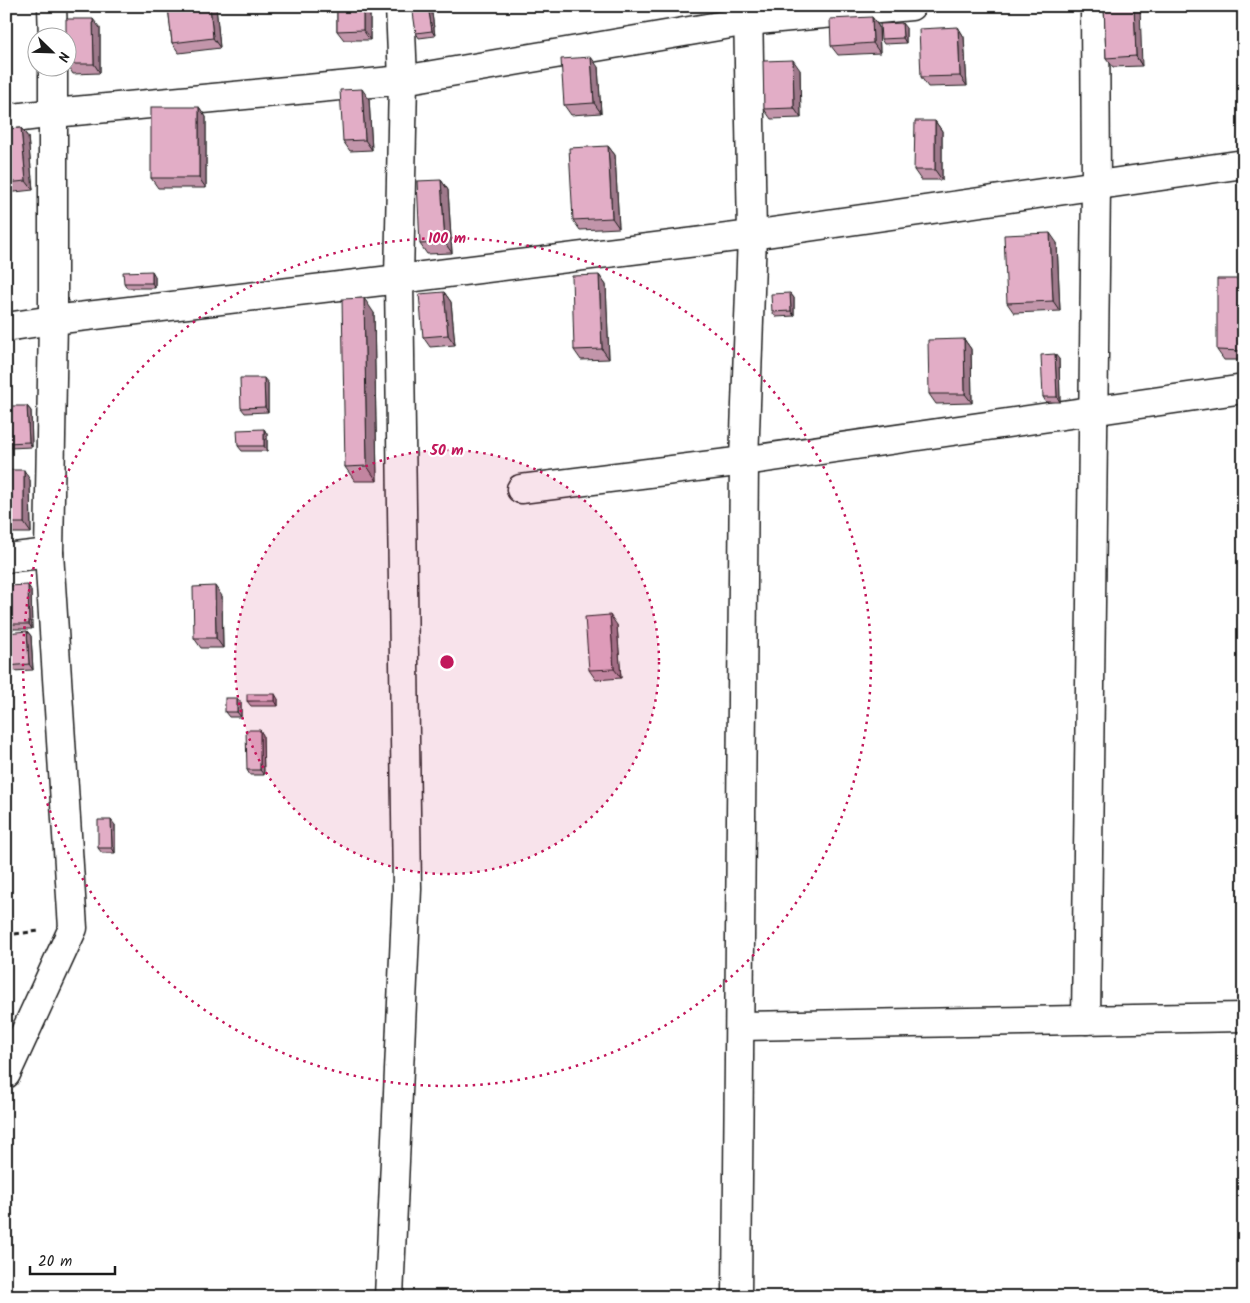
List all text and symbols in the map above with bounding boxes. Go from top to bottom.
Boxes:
north arrow [28,28,78,78]
text: N [51,48,75,65]
text: 100 m [428,227,466,251]
text: 50 m [429,439,464,463]
centre of rings [438,653,456,671]
scale bar [30,1243,115,1275]
text: 20 m [38,1250,72,1274]

